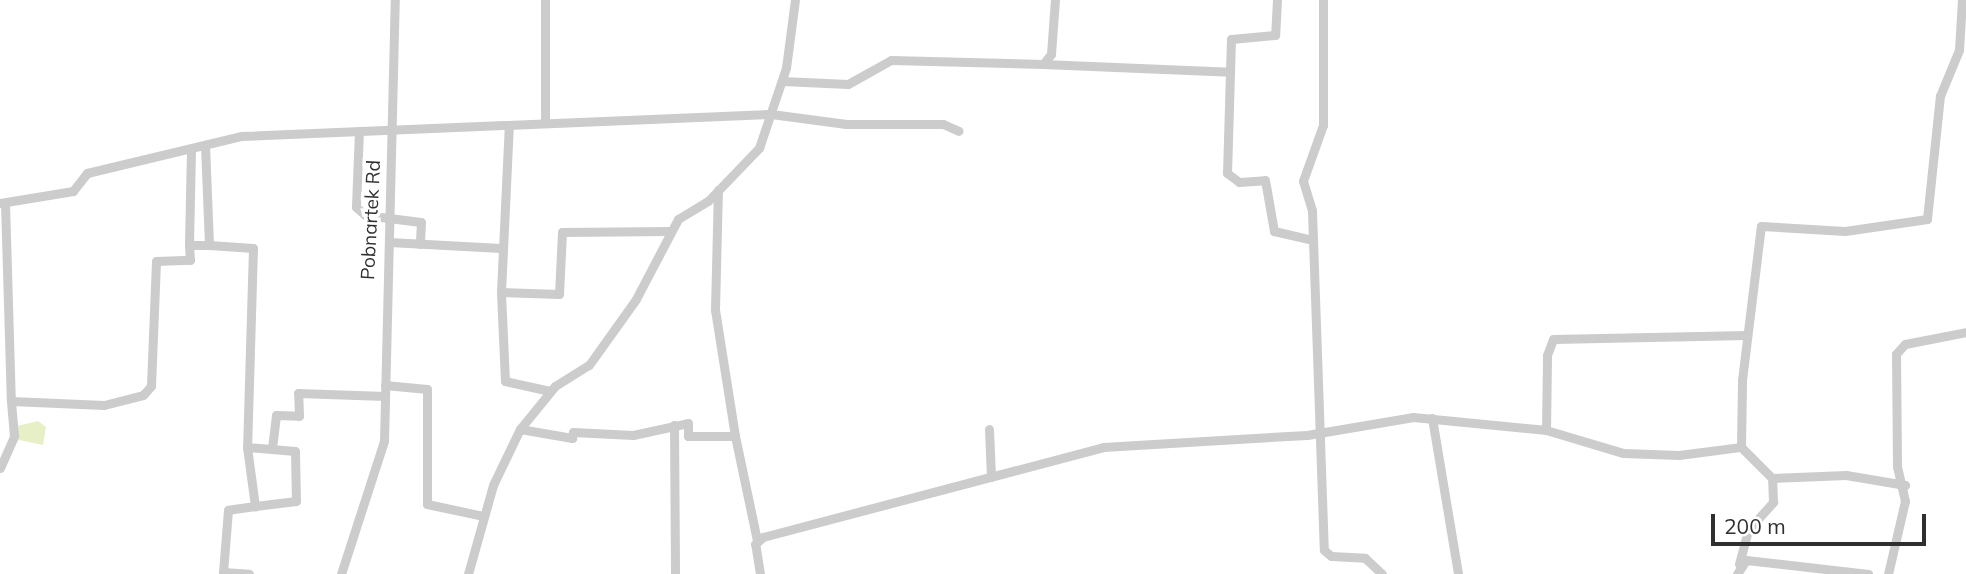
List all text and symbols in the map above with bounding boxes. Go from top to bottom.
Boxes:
street label: Pobnartek Rd [356,159,386,281]
scale bar [1714,500,1929,544]
text: 200 m [1724,513,1786,539]

